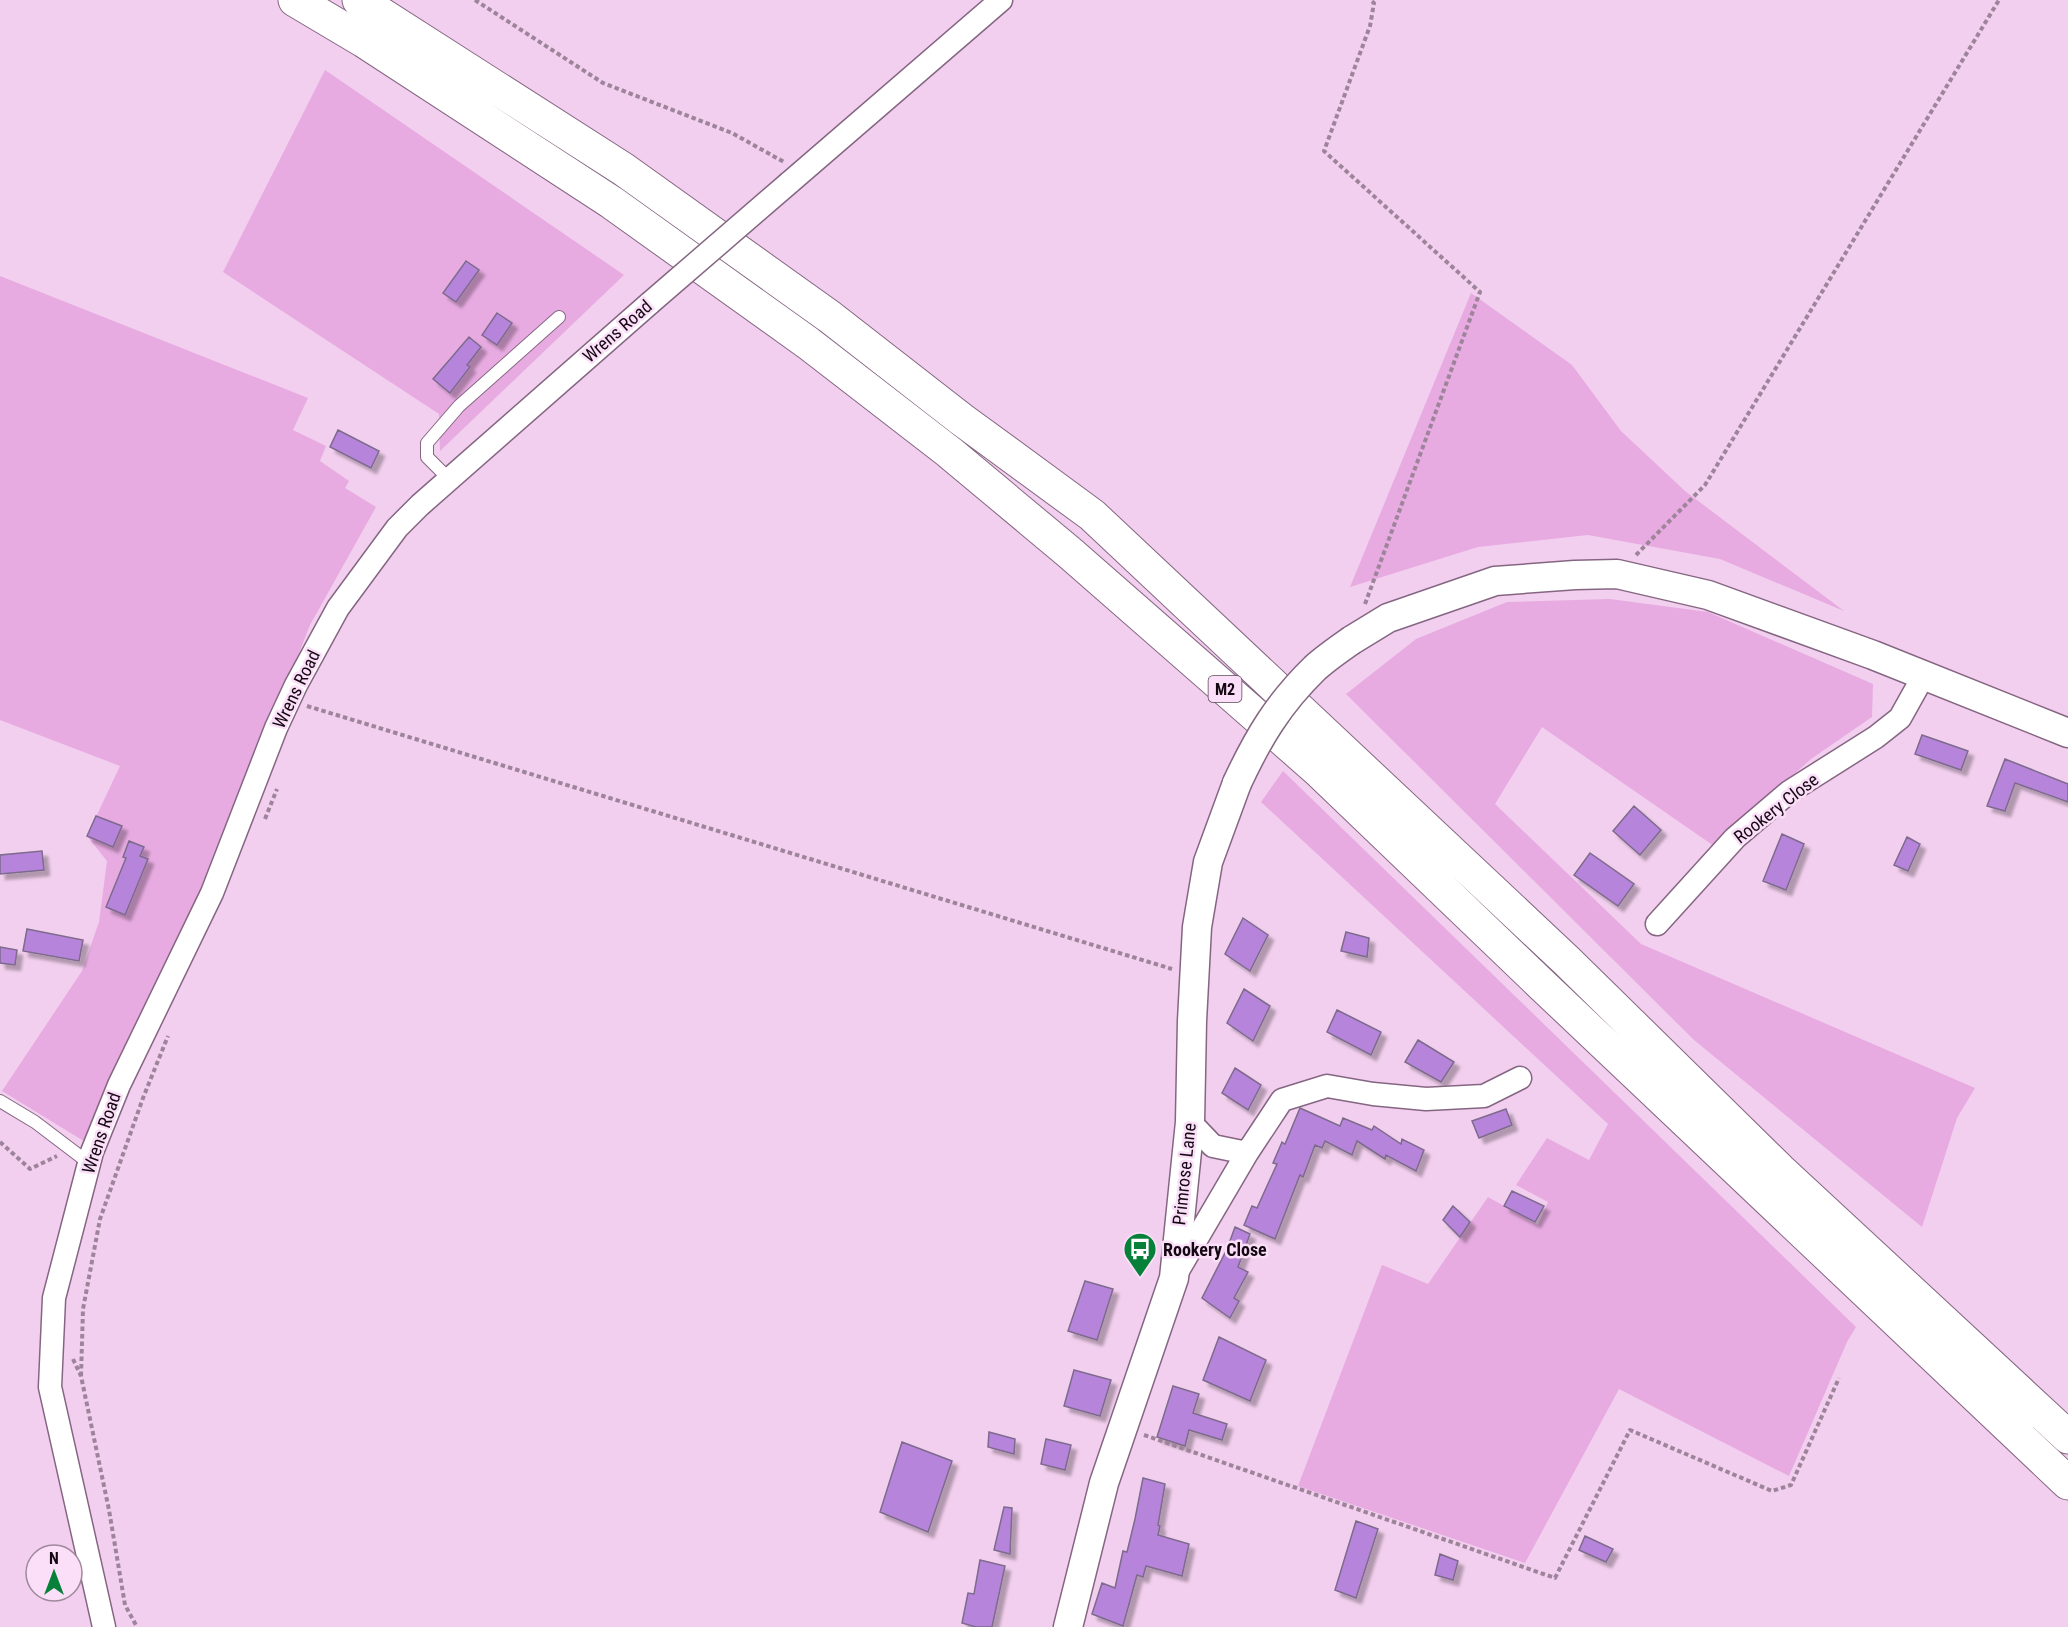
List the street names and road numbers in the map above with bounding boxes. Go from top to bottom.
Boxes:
street label: Wrens Road [578,295,656,367]
street label: Wrens Road [268,646,324,732]
road number: M2 [1208,676,1242,702]
street label: Rookery Close [1730,769,1822,847]
street label: Wrens Road [77,1090,125,1176]
street label: Primrose Lane [1168,1122,1200,1226]

